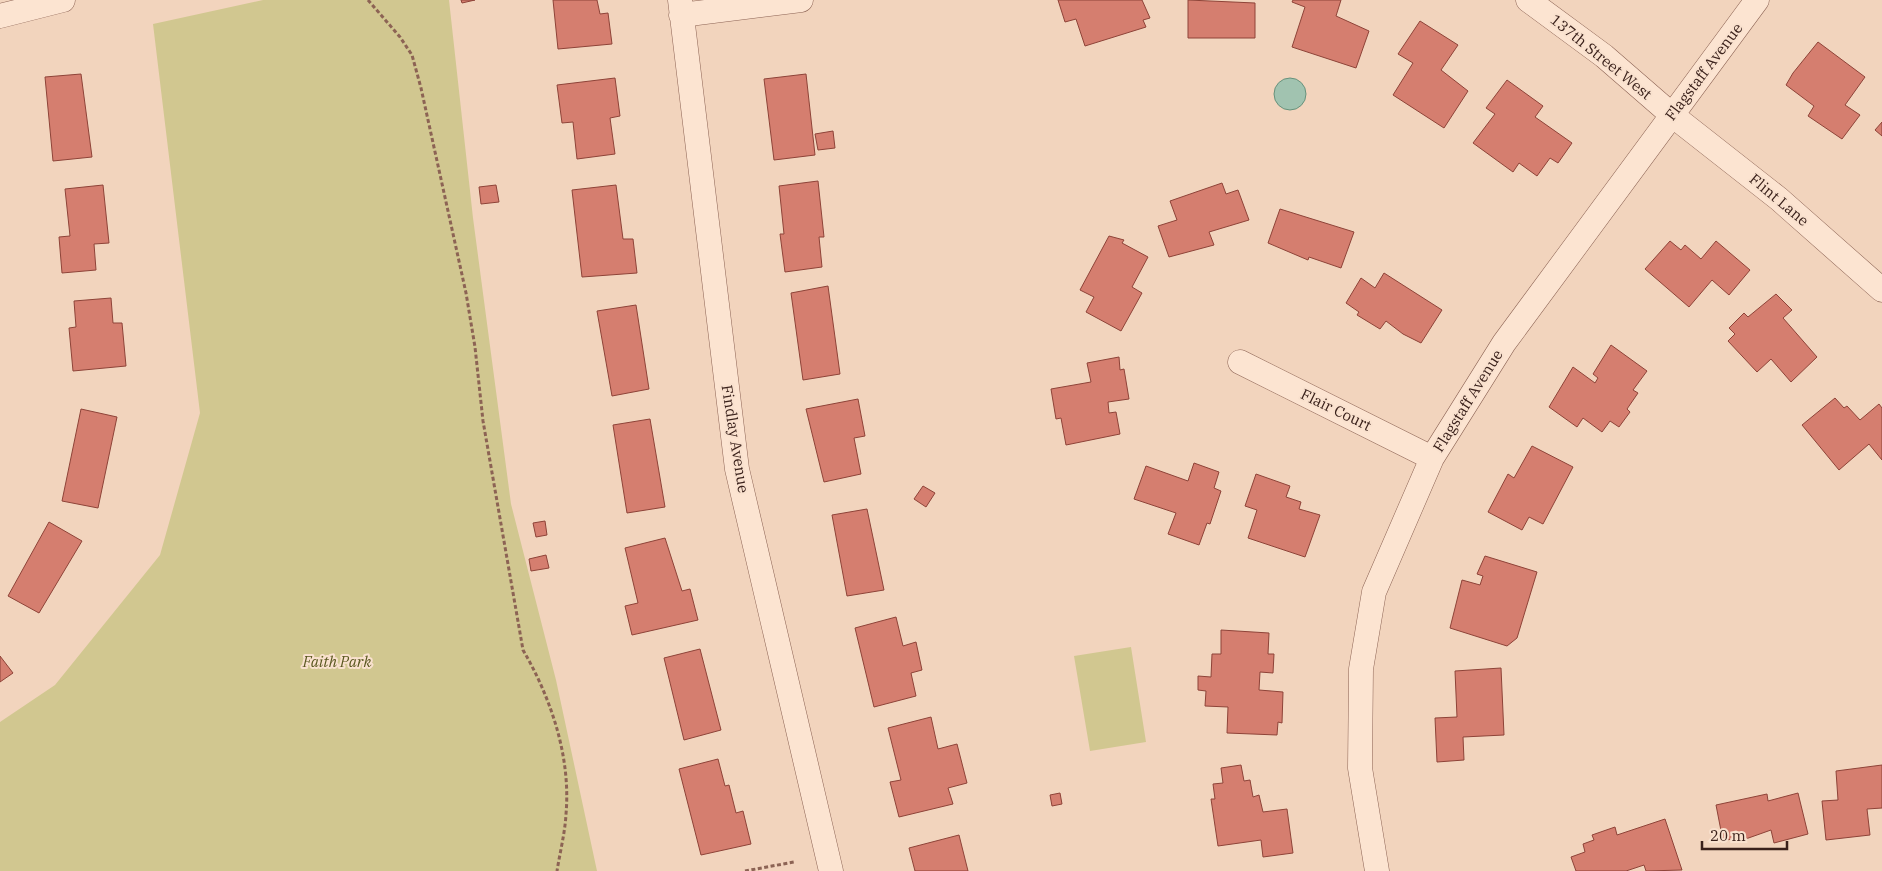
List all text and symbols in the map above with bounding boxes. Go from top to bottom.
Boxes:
street label: 137th Street West [1547,10,1656,103]
street label: Flagstaff Avenue [1661,19,1746,124]
street label: Flint Lane [1746,169,1813,230]
street label: Flagstaff Avenue [1428,346,1507,455]
street label: Findlay Avenue [718,384,753,494]
street label: Flair Court [1298,384,1375,435]
park label: Faith Park [302,652,371,671]
scale bar [1702,818,1787,850]
text: 20 m [1710,826,1746,845]

